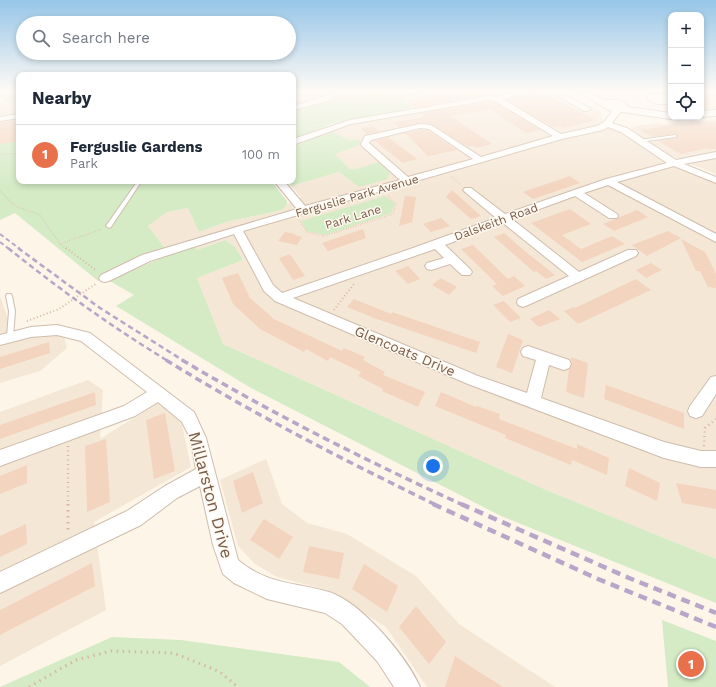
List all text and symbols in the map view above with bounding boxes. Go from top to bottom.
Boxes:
map controls [668,12,704,120]
button: + [668,12,704,48]
search box [16,16,296,60]
icon: search [30,27,52,49]
text: Search here [62,29,150,47]
button: − [668,48,704,84]
button: locate [668,84,704,120]
text: Nearby [32,88,91,108]
text: Ferguslie Gardens [70,138,203,156]
text: 1 [42,147,48,162]
text: 100 m [242,147,280,162]
text: Park [70,156,98,171]
street label: Ferguslie Park Avenue [294,172,420,220]
street label: Dalskeith Road [452,200,540,244]
street label: Park Lane [323,202,383,232]
street label: Glencoats Drive [352,323,458,379]
street label: Millarston Drive [184,429,238,561]
your location [423,456,443,476]
pin: 1 [678,649,704,679]

